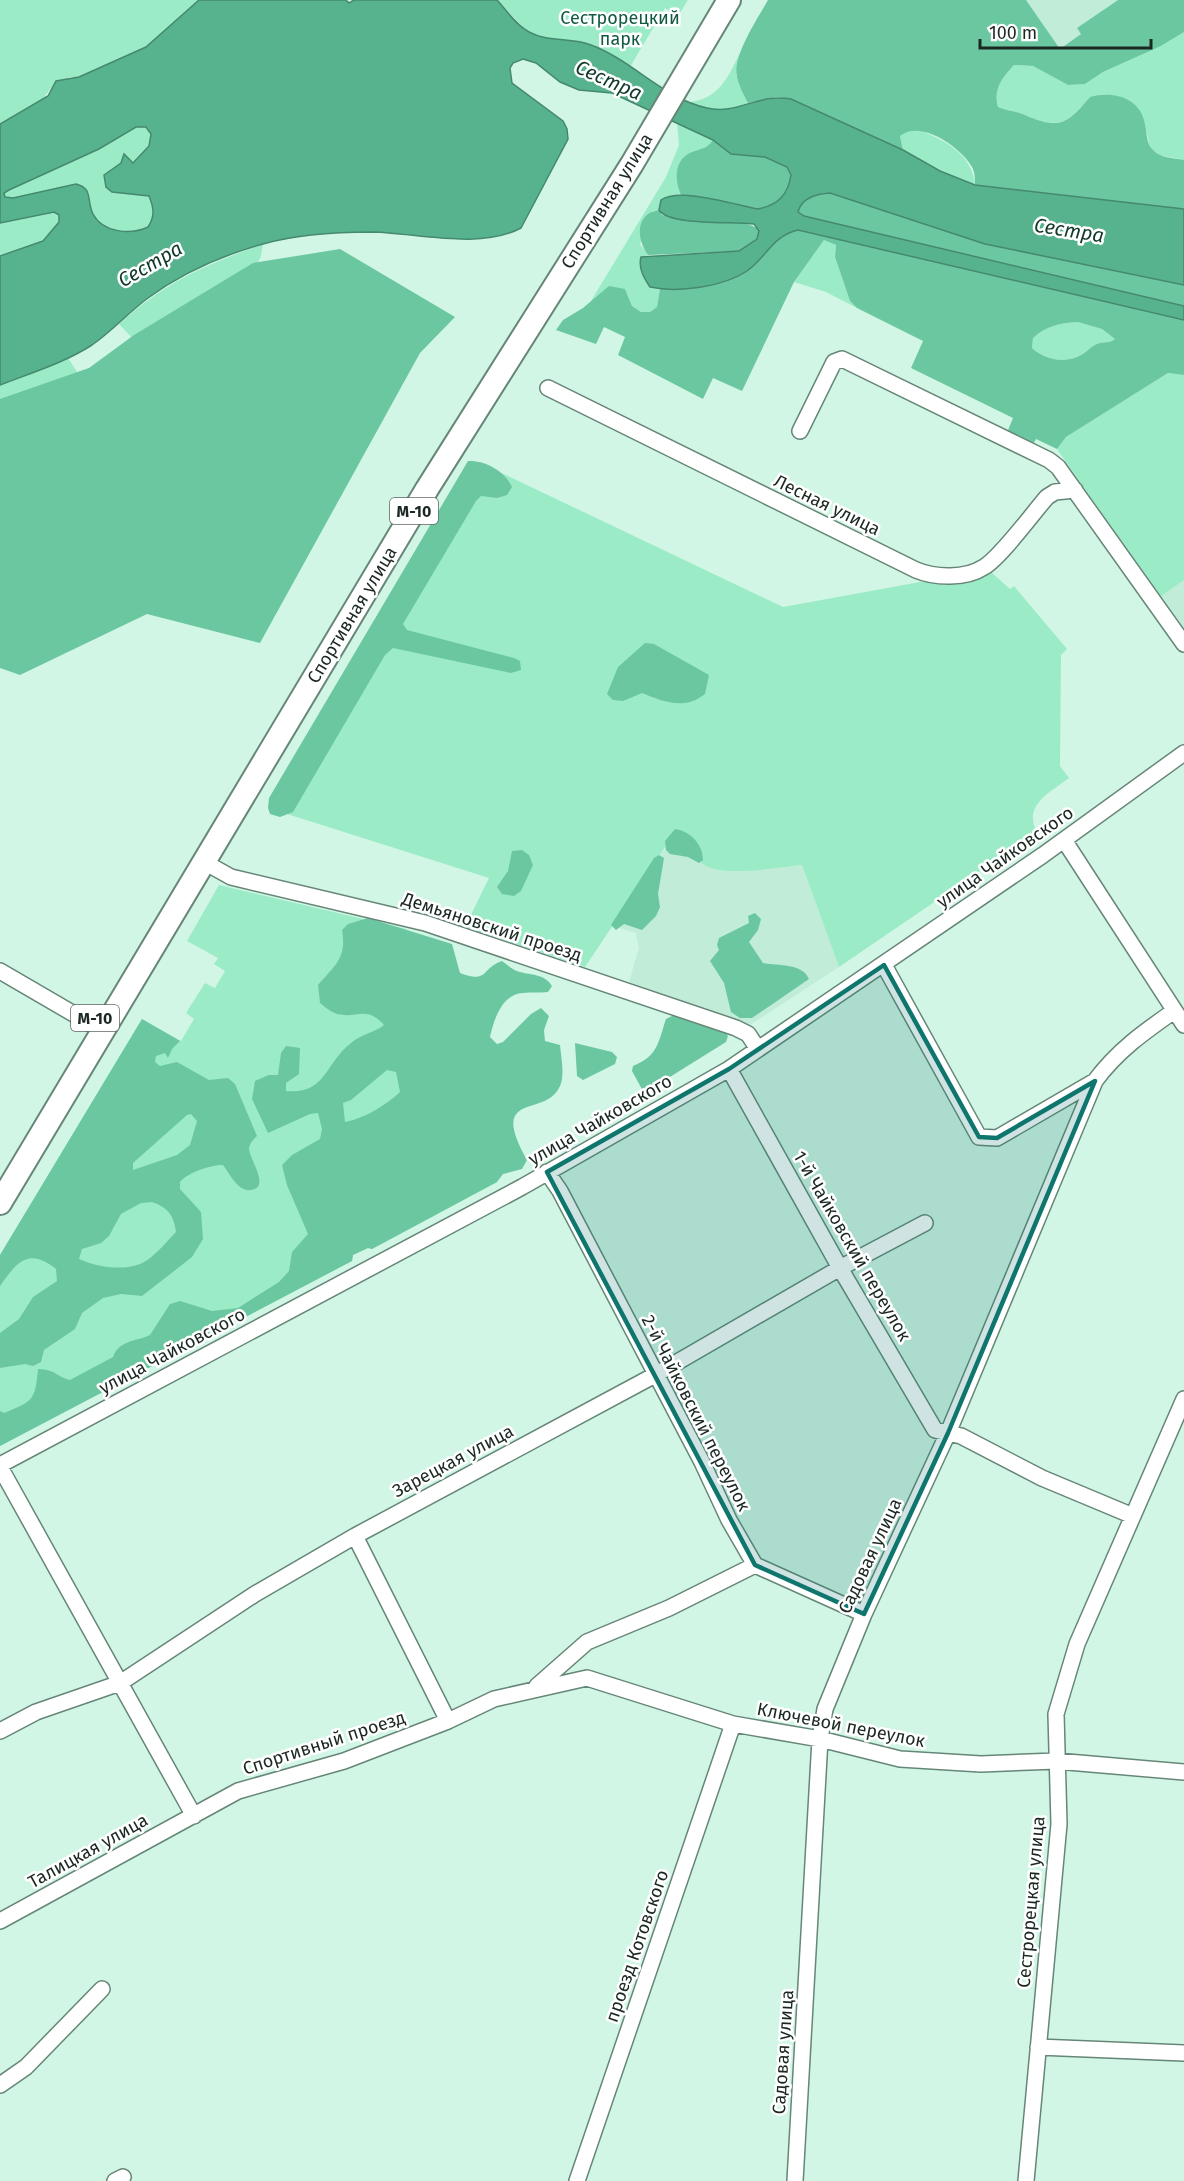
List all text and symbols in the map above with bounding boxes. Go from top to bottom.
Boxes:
park label: Сестрорецкий парк [560,7,680,50]
scale bar [980,12,1151,50]
text: 100 m [989,22,1037,44]
water label: Сестра [572,55,646,105]
street label: Спортивная улица [556,129,658,273]
water label: Сестра [1032,213,1106,247]
water label: Сестра [114,236,186,292]
street label: Лесная улица [770,470,884,540]
road number: М-10 [390,498,438,524]
street label: Спортивная улица [303,543,401,687]
street label: улица Чайковского [932,801,1078,913]
street label: Демьяновский проезд [398,887,585,966]
road number: М-10 [71,1005,119,1031]
street label: улица Чайковского [524,1070,676,1170]
street label: 1-й Чайковский переулок [788,1147,916,1346]
street label: улица Чайковского [95,1303,249,1399]
street label: 2-й Чайковский переулок [637,1311,755,1515]
street label: Зарецкая улица [389,1420,517,1502]
street label: Садовая улица [834,1495,906,1617]
street label: Ключевой переулок [755,1698,928,1752]
street label: Спортивный проезд [240,1706,408,1780]
street label: Талицкая улица [24,1809,152,1893]
street label: Сестрорецкая улица [1013,1815,1049,1989]
street label: проезд Котовского [601,1867,673,2025]
street label: Садовая улица [768,1989,798,2115]

